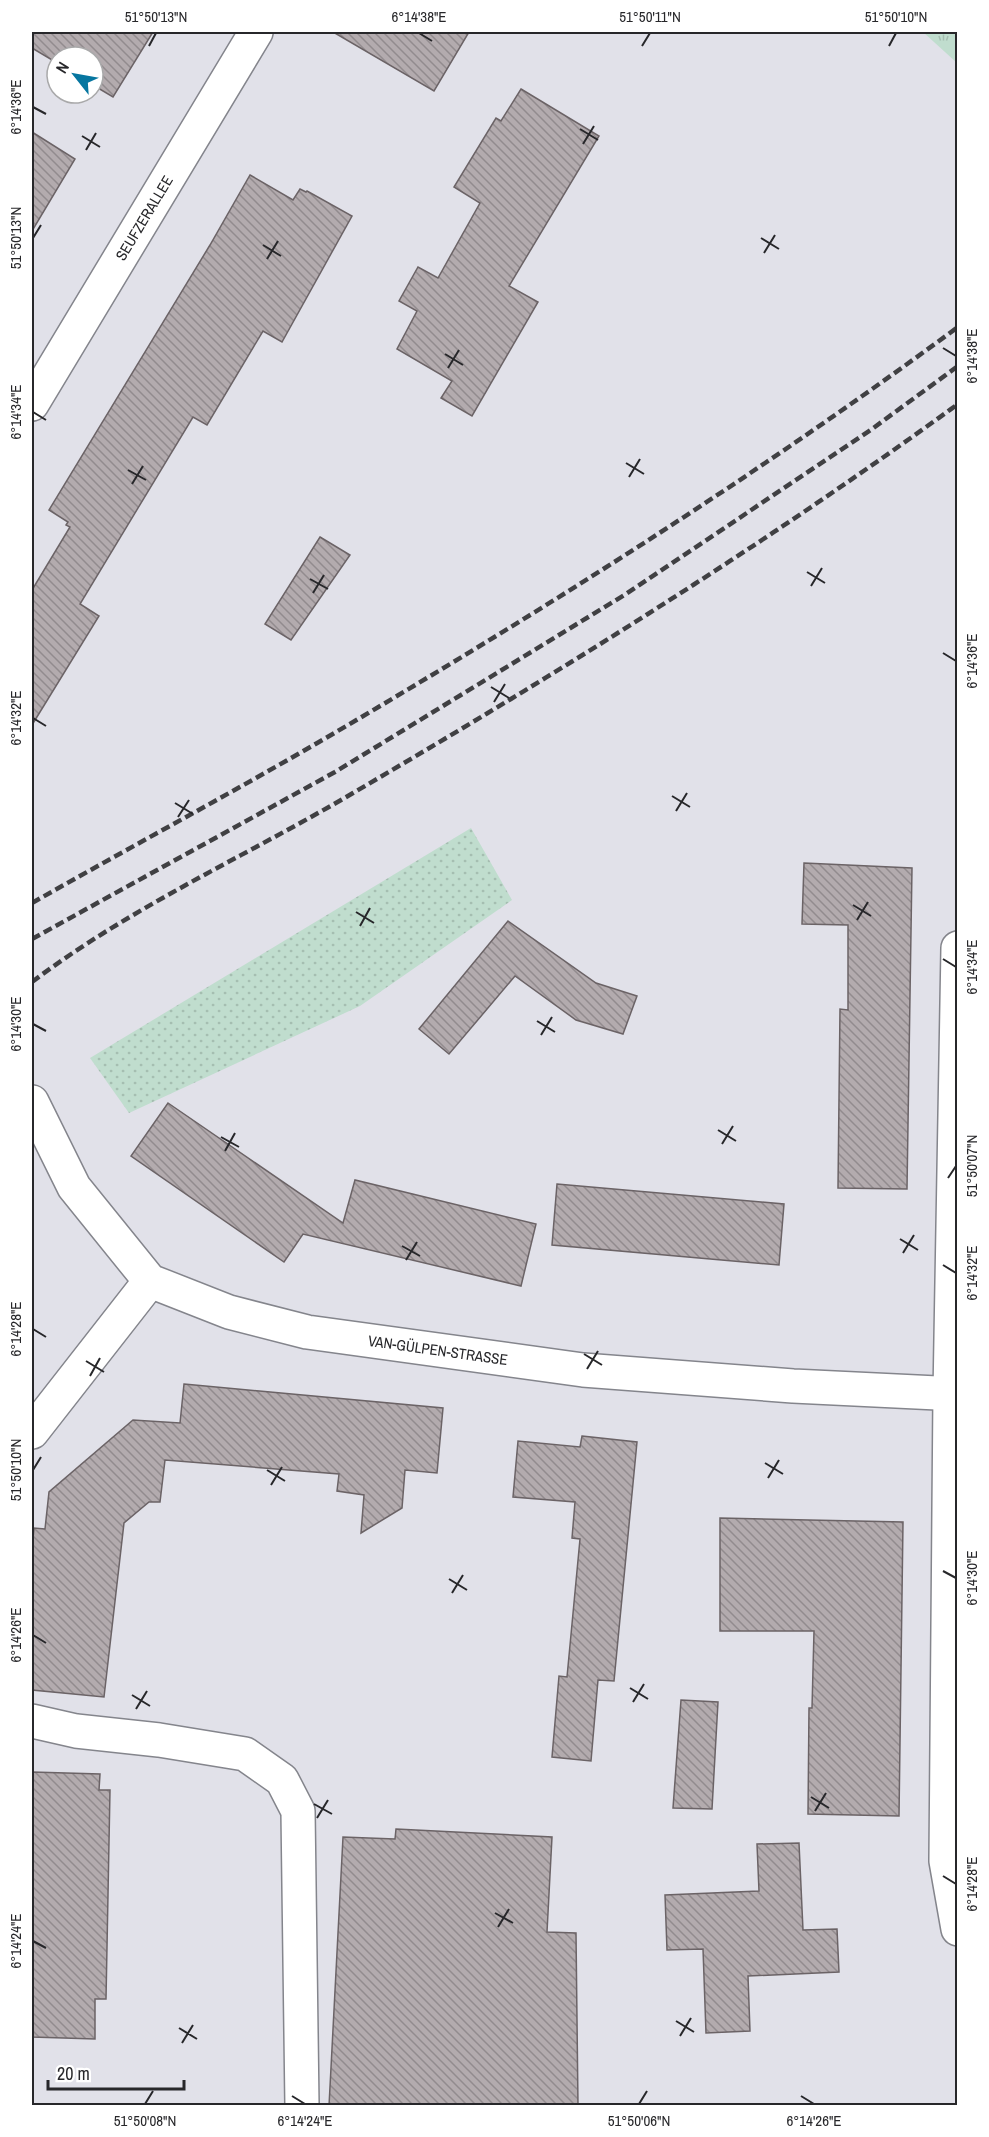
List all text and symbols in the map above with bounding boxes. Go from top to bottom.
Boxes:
text: 51°50'13"N [125,6,187,27]
text: 6°14'38"E [391,6,447,27]
text: 51°50'11"N [619,6,681,27]
text: 51°50'10"N [865,6,927,27]
north arrow [45,45,105,105]
text: N [50,58,74,77]
text: 6°14'36"E [5,79,26,135]
street label: SEUFZERALLEE [110,172,178,264]
text: 51°50'13"N [5,207,26,269]
text: 6°14'38"E [961,328,982,384]
text: 6°14'34"E [5,384,26,440]
text: 6°14'36"E [961,633,982,689]
text: 6°14'32"E [5,690,26,746]
text: 6°14'34"E [961,939,982,995]
text: 6°14'30"E [5,996,26,1052]
text: 51°50'07"N [961,1135,982,1197]
text: 6°14'32"E [961,1245,982,1301]
text: 6°14'28"E [5,1301,26,1357]
street label: VAN-GÜLPEN-STRASSE [367,1330,509,1370]
text: 51°50'10"N [5,1439,26,1501]
text: 6°14'30"E [961,1550,982,1606]
text: 6°14'26"E [5,1607,26,1663]
text: 6°14'28"E [961,1856,982,1912]
text: 6°14'24"E [5,1913,26,1969]
scale bar [48,2053,184,2091]
text: 20 m [57,2061,90,2086]
text: 51°50'08"N [114,2110,176,2131]
text: 6°14'24"E [277,2110,333,2131]
text: 51°50'06"N [608,2110,670,2131]
text: 6°14'26"E [786,2110,842,2131]

